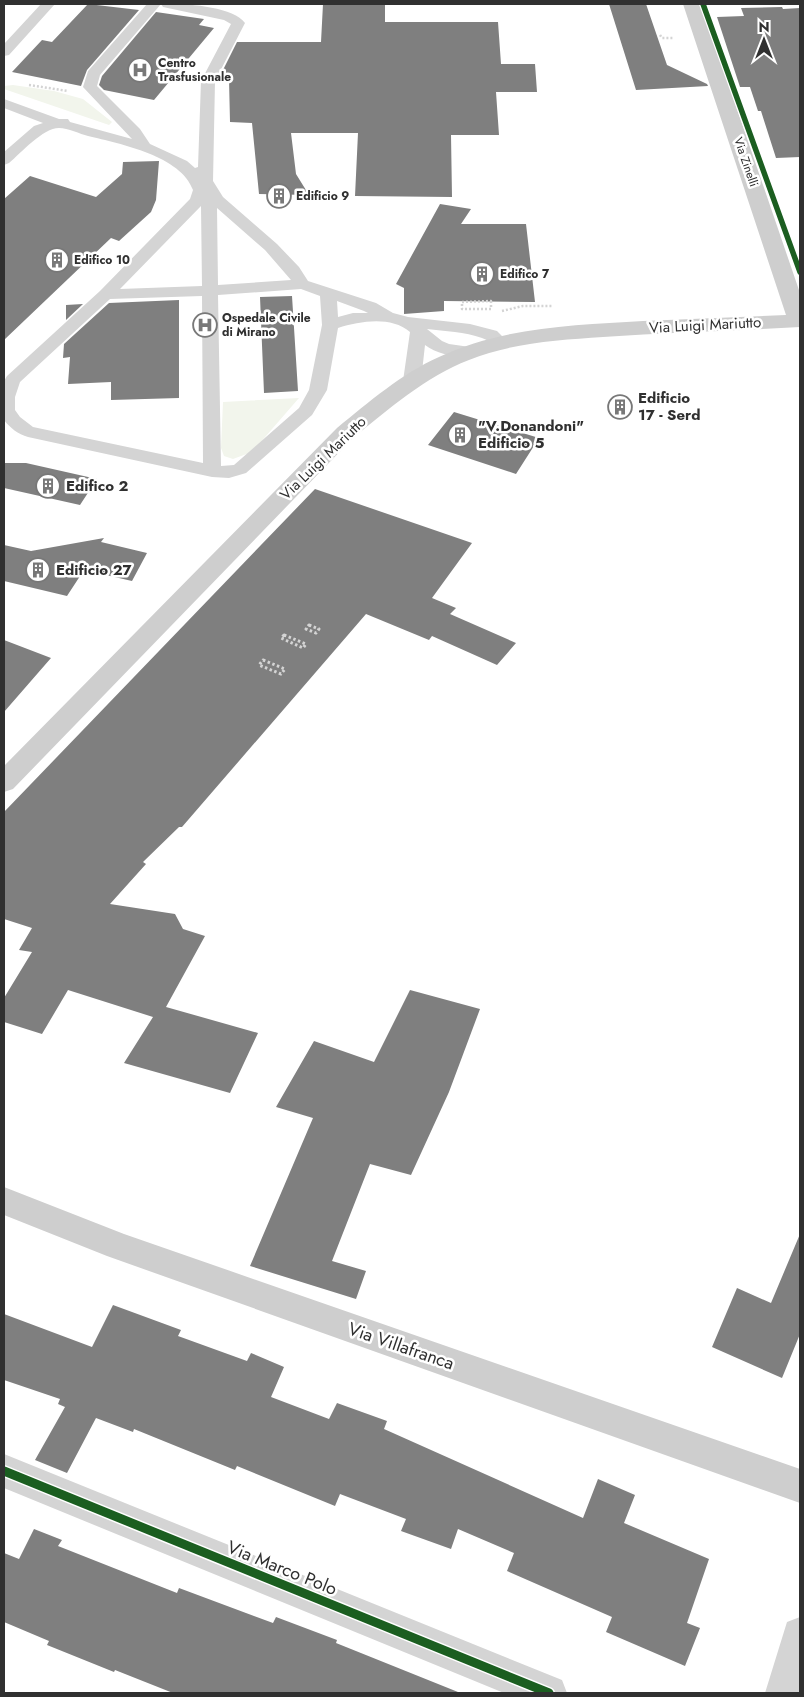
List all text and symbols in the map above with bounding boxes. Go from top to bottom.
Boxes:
north arrow [739,15,789,65]
text: N [758,17,770,37]
place label: Centro Trasfusionale [158,54,231,86]
hospital icon: Centro Trasfusionale [127,57,153,83]
street label: Via Zinelli [729,135,763,189]
building icon: Edificio 9 [266,183,292,209]
place label: Edificio 9 [296,187,349,205]
building icon: Edifico 10 [44,247,70,273]
place label: Edifico 10 [74,251,130,269]
building icon: Edifico 7 [469,261,495,287]
place label: Edifico 7 [500,265,550,283]
place label: Ospedale Civile di Mirano [222,309,311,341]
street label: Via Luigi Mariutto [648,311,762,339]
hospital icon: Ospedale Civile di Mirano [192,312,218,338]
place label: Edificio 17 - Serd [638,387,700,426]
building icon: Edificio 17 - Serd [607,394,633,420]
street label: Via Luigi Mariutto [275,411,371,505]
place label: "V.Donandoni" Edificio 5 [478,415,584,454]
building icon: "V.Donandoni" Edificio 5 [447,422,473,448]
building icon: Edifico 2 [35,473,61,499]
place label: Edifico 2 [66,475,129,497]
building icon: Edificio 27 [25,557,51,583]
place label: Edificio 27 [56,559,132,581]
street label: Via Villafranca [344,1316,458,1376]
street label: Via Marco Polo [223,1534,341,1602]

